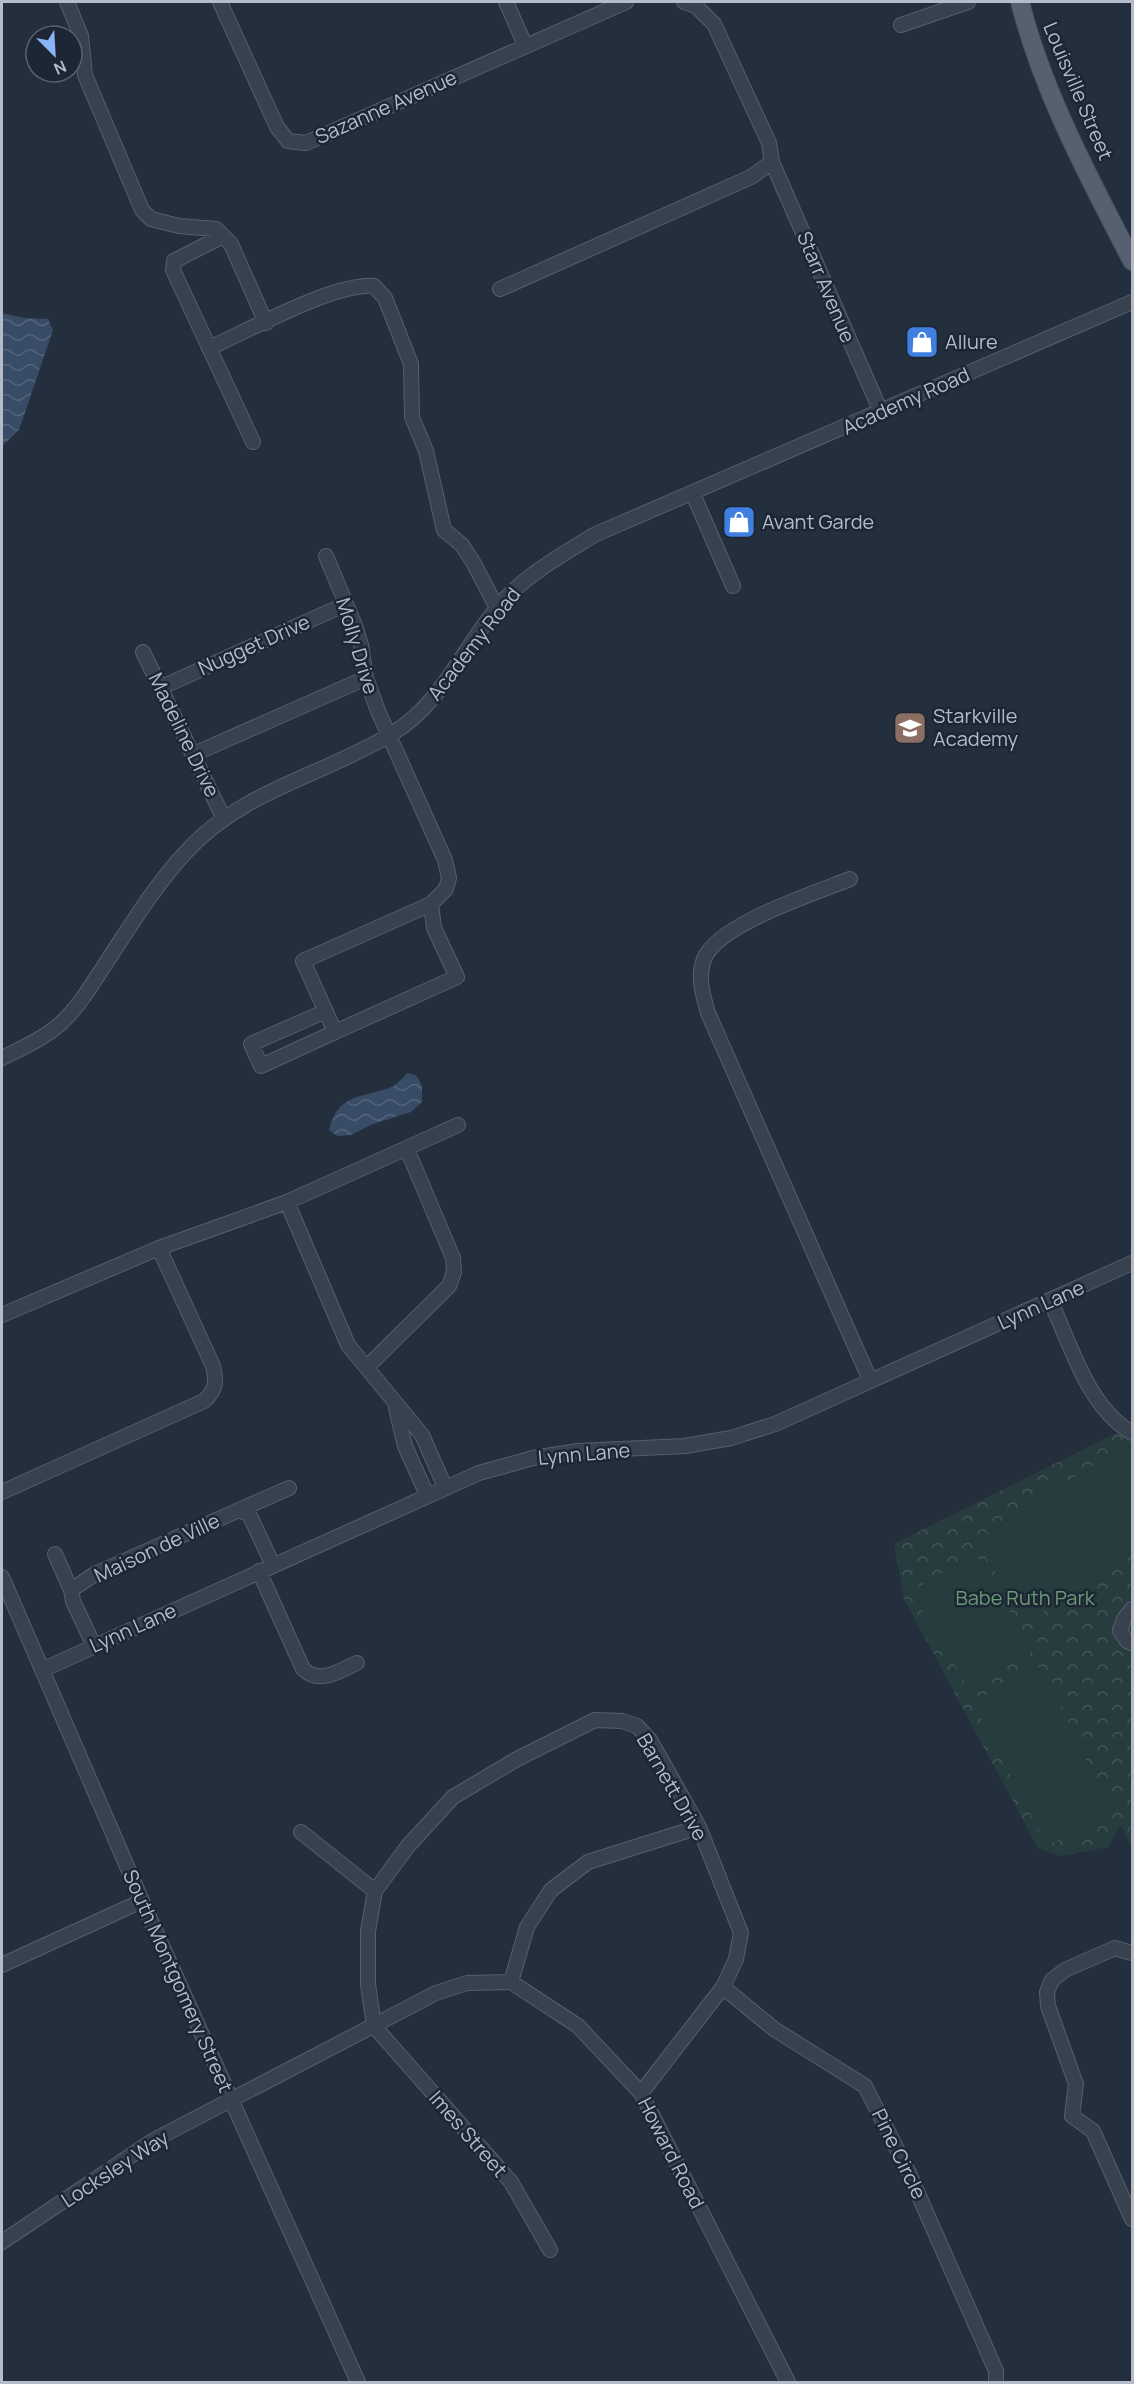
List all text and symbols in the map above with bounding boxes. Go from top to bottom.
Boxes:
street label: Louisville Street [1037,18,1120,164]
north arrow [24,24,84,84]
text: N [50,55,70,80]
street label: Sazanne Avenue [311,63,461,150]
street label: Starr Avenue [791,227,862,347]
shop icon: Allure [904,324,940,360]
place label: Allure [945,328,998,355]
street label: Academy Road [838,360,974,441]
shop icon: Avant Garde [721,504,757,540]
place label: Avant Garde [762,508,874,535]
street label: Academy Road [421,582,526,706]
street label: Molly Drive [330,594,385,697]
street label: Nugget Drive [194,608,314,681]
street label: Madeline Drive [143,668,226,801]
place label: Starkville Academy [933,702,1019,752]
school or university icon: Starkville Academy [892,710,928,746]
street label: Lynn Lane [993,1273,1088,1336]
street label: Lynn Lane [537,1436,631,1471]
street label: Maison de Ville [90,1507,224,1588]
park label: Babe Ruth Park [955,1584,1096,1611]
street label: Lynn Lane [85,1596,180,1659]
street label: Barnett Drive [631,1728,714,1845]
street label: South Montgomery Street [117,1865,240,2096]
street label: Imes Street [423,2085,514,2183]
street label: Howard Road [632,2093,711,2213]
street label: Pine Circle [866,2104,933,2203]
street label: Locksley Way [56,2124,174,2213]

